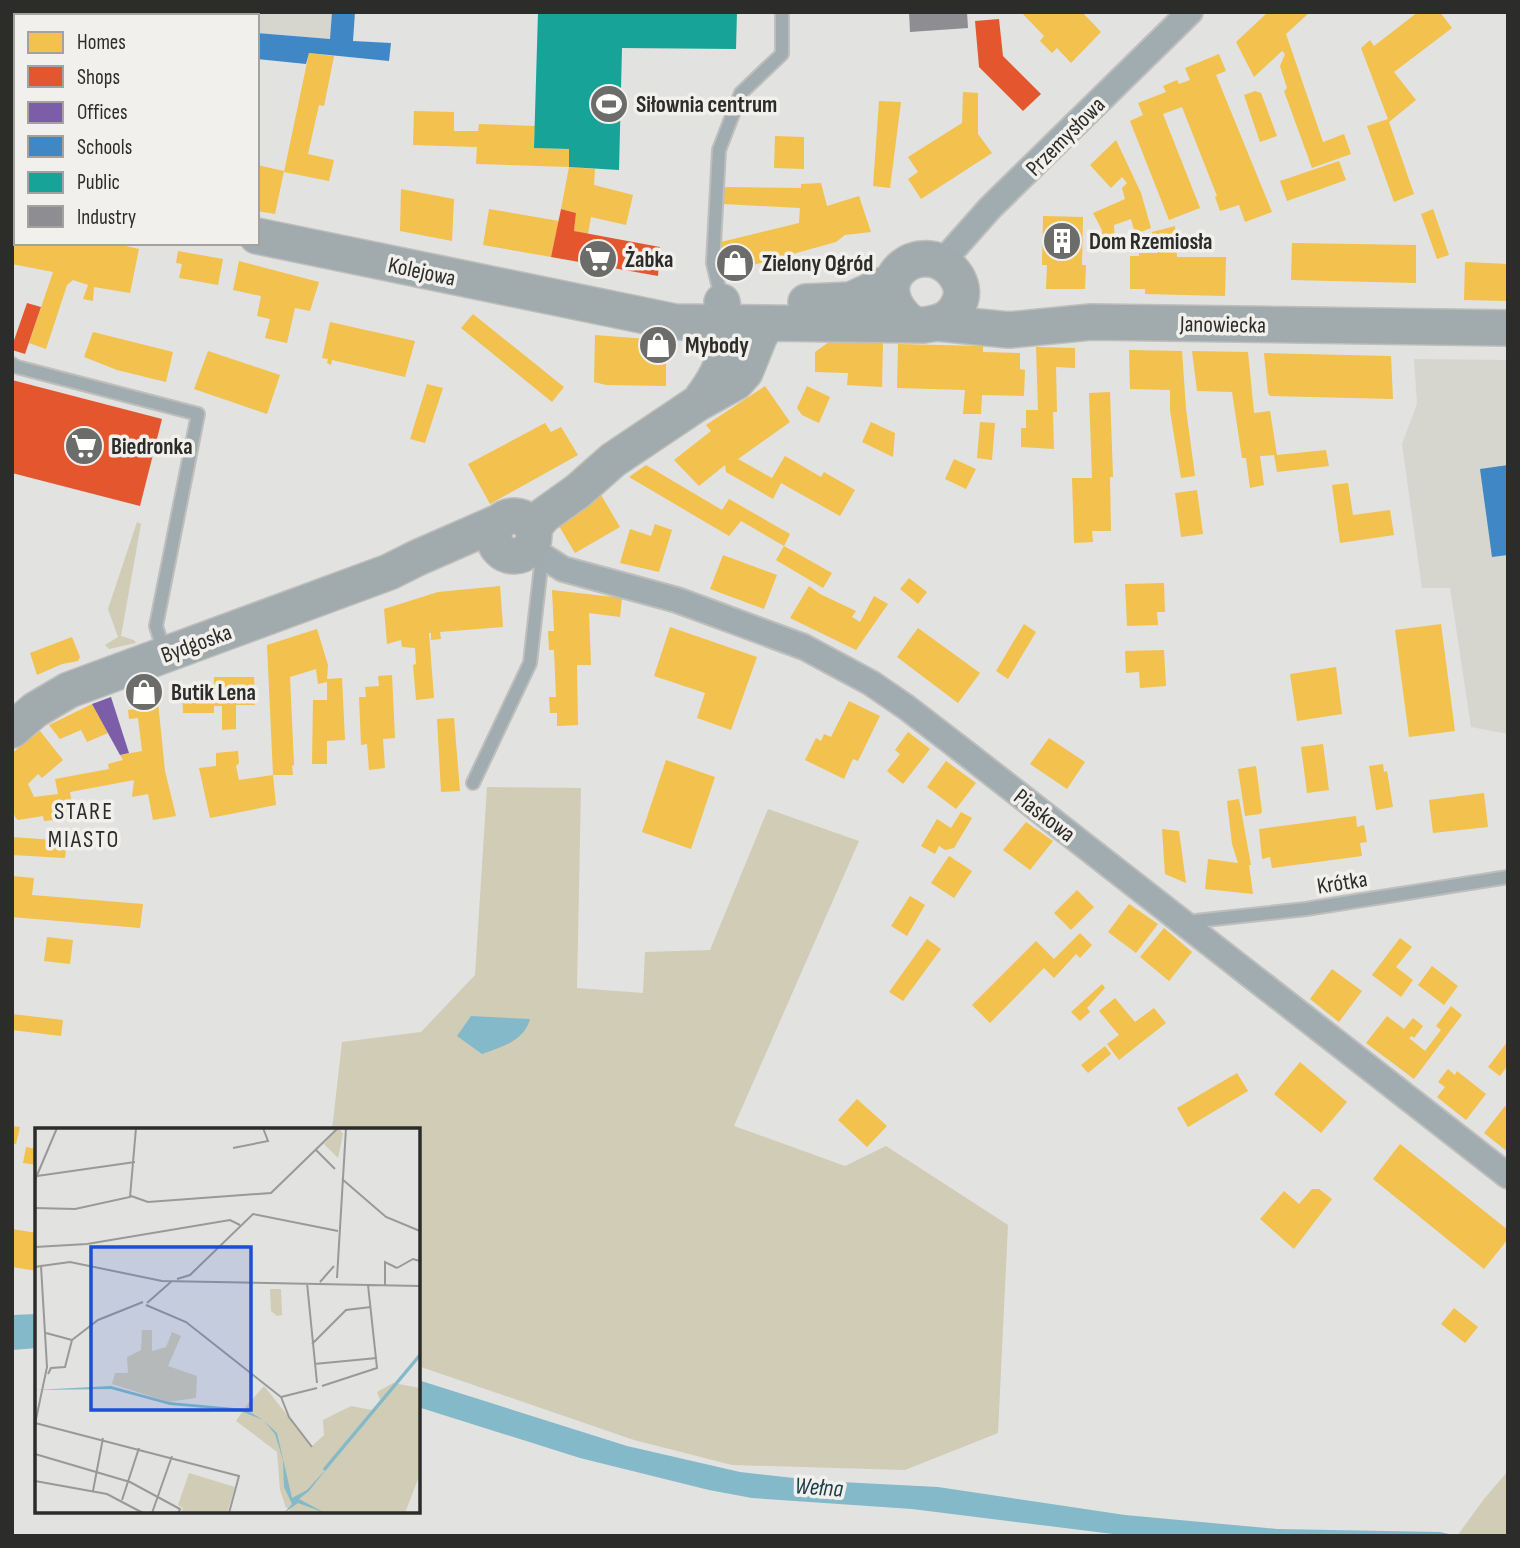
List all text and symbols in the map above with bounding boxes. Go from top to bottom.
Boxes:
legend [14,14,259,245]
text: Homes [77,30,126,55]
text: Shops [77,65,120,90]
sports icon: Siłownia centrum [588,83,630,125]
place label: Siłownia centrum [636,91,777,119]
street label: Przemysłowa [1020,91,1111,182]
text: Offices [77,100,128,125]
text: Schools [77,135,132,160]
text: Public [77,170,120,195]
text: Industry [77,205,136,230]
building icon: Dom Rzemiosła [1041,220,1083,262]
place label: Dom Rzemiosła [1089,228,1212,256]
supermarket icon: Żabka [577,238,619,280]
shop icon: Zielony Ogród [714,242,756,284]
place label: Żabka [625,246,673,274]
place label: Zielony Ogród [762,250,873,278]
street label: Kolejowa [386,251,458,293]
street label: Janowiecka [1179,310,1266,340]
shop icon: Mybody [637,324,679,366]
place label: Mybody [685,332,749,360]
supermarket icon: Biedronka [63,425,105,467]
place label: Biedronka [111,433,193,461]
street label: Bydgoska [157,618,235,670]
shop icon: Butik Lena [123,671,165,713]
place label: Butik Lena [171,679,256,707]
street label: Piaskowa [1008,783,1081,849]
district label: STARE MIASTO [48,797,120,854]
street label: Krótka [1315,865,1369,901]
inset map [35,1128,420,1513]
water label: Wełna [794,1471,844,1504]

